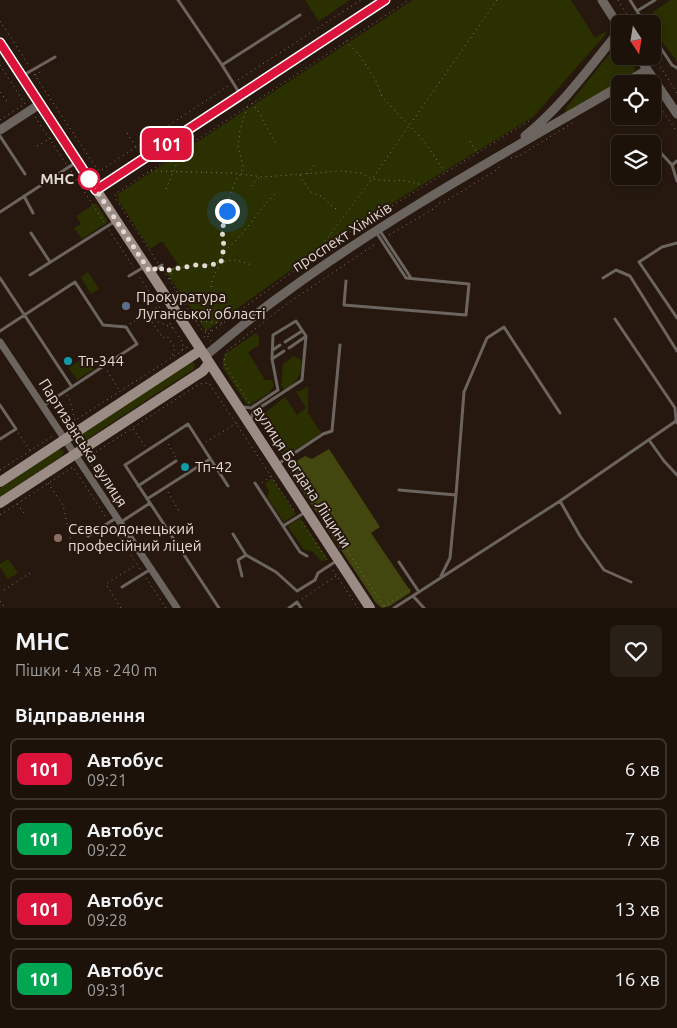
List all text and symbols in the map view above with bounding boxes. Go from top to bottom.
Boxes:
north arrow [611,15,661,65]
map controls [611,15,661,185]
button: locate [611,75,661,125]
line badge: 101 [138,128,196,160]
text: 101 [152,134,182,154]
button: layers [611,135,661,185]
marker: МНС [78,168,100,190]
place label: МНС [40,170,74,187]
street label: проспект Хіміків [289,198,395,275]
your location [215,199,240,224]
place label: Прокуратура Луганської області [136,288,266,322]
marker: Прокуратура Луганської області [120,300,132,312]
place label: Тп-344 [78,352,124,369]
marker: Тп-344 [62,355,74,367]
street label: Партизанська вулиця [36,375,131,510]
street label: вулиця Богдана Ліщини [250,403,355,551]
place label: Тп-42 [195,458,232,475]
marker: Тп-42 [179,461,191,473]
place label: Сєвєродонецький професійний ліцей [68,520,202,554]
marker: Сєвєродонецький професійний ліцей [52,532,64,544]
button: heart [610,625,662,677]
text: МНС [15,628,69,655]
text: Пішки · 4 хв · 240 m [15,661,157,679]
text: Відправлення [15,704,145,726]
text: Автобус [87,749,163,771]
text: 6 хв [625,758,660,780]
text: 101 [29,759,60,779]
text: 09:21 [87,771,127,789]
text: Автобус [87,819,163,841]
text: 7 хв [625,828,660,850]
text: 101 [29,829,60,849]
text: 09:22 [87,841,127,859]
text: Автобус [87,889,163,911]
text: 13 хв [614,898,660,920]
text: 101 [29,899,60,919]
text: 09:28 [87,911,127,929]
text: Автобус [87,959,163,981]
text: 16 хв [614,968,660,990]
text: 101 [29,969,60,989]
text: 09:31 [87,981,127,999]

